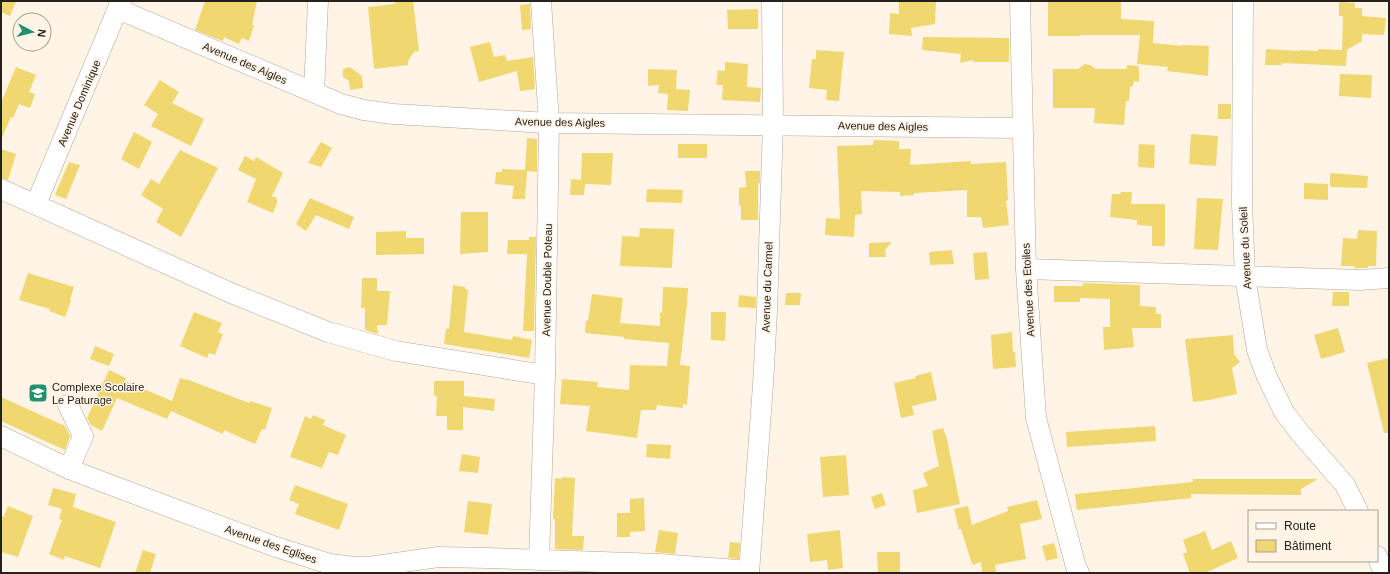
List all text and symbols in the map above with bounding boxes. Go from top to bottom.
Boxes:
north arrow [12,12,52,52]
text: N [35,29,48,38]
street label: Avenue des Aigles [201,40,289,86]
street label: Avenue Dominique [55,58,103,148]
street label: Avenue des Aigles [515,115,606,129]
street label: Avenue des Aigles [838,119,929,133]
street label: Avenue du Soleil [1237,207,1253,289]
street label: Avenue Double Poteau [540,223,554,337]
street label: Avenue du Carmel [759,241,775,333]
street label: Avenue des Etoiles [1020,242,1036,337]
place label: Complexe Scolaire Le Paturage [52,381,144,406]
school or university icon: Complexe Scolaire Le Paturage [27,382,49,404]
legend [1248,510,1378,562]
text: Route [1284,519,1316,533]
street label: Avenue des Eglises [223,523,319,566]
text: Bâtiment [1284,539,1332,553]

